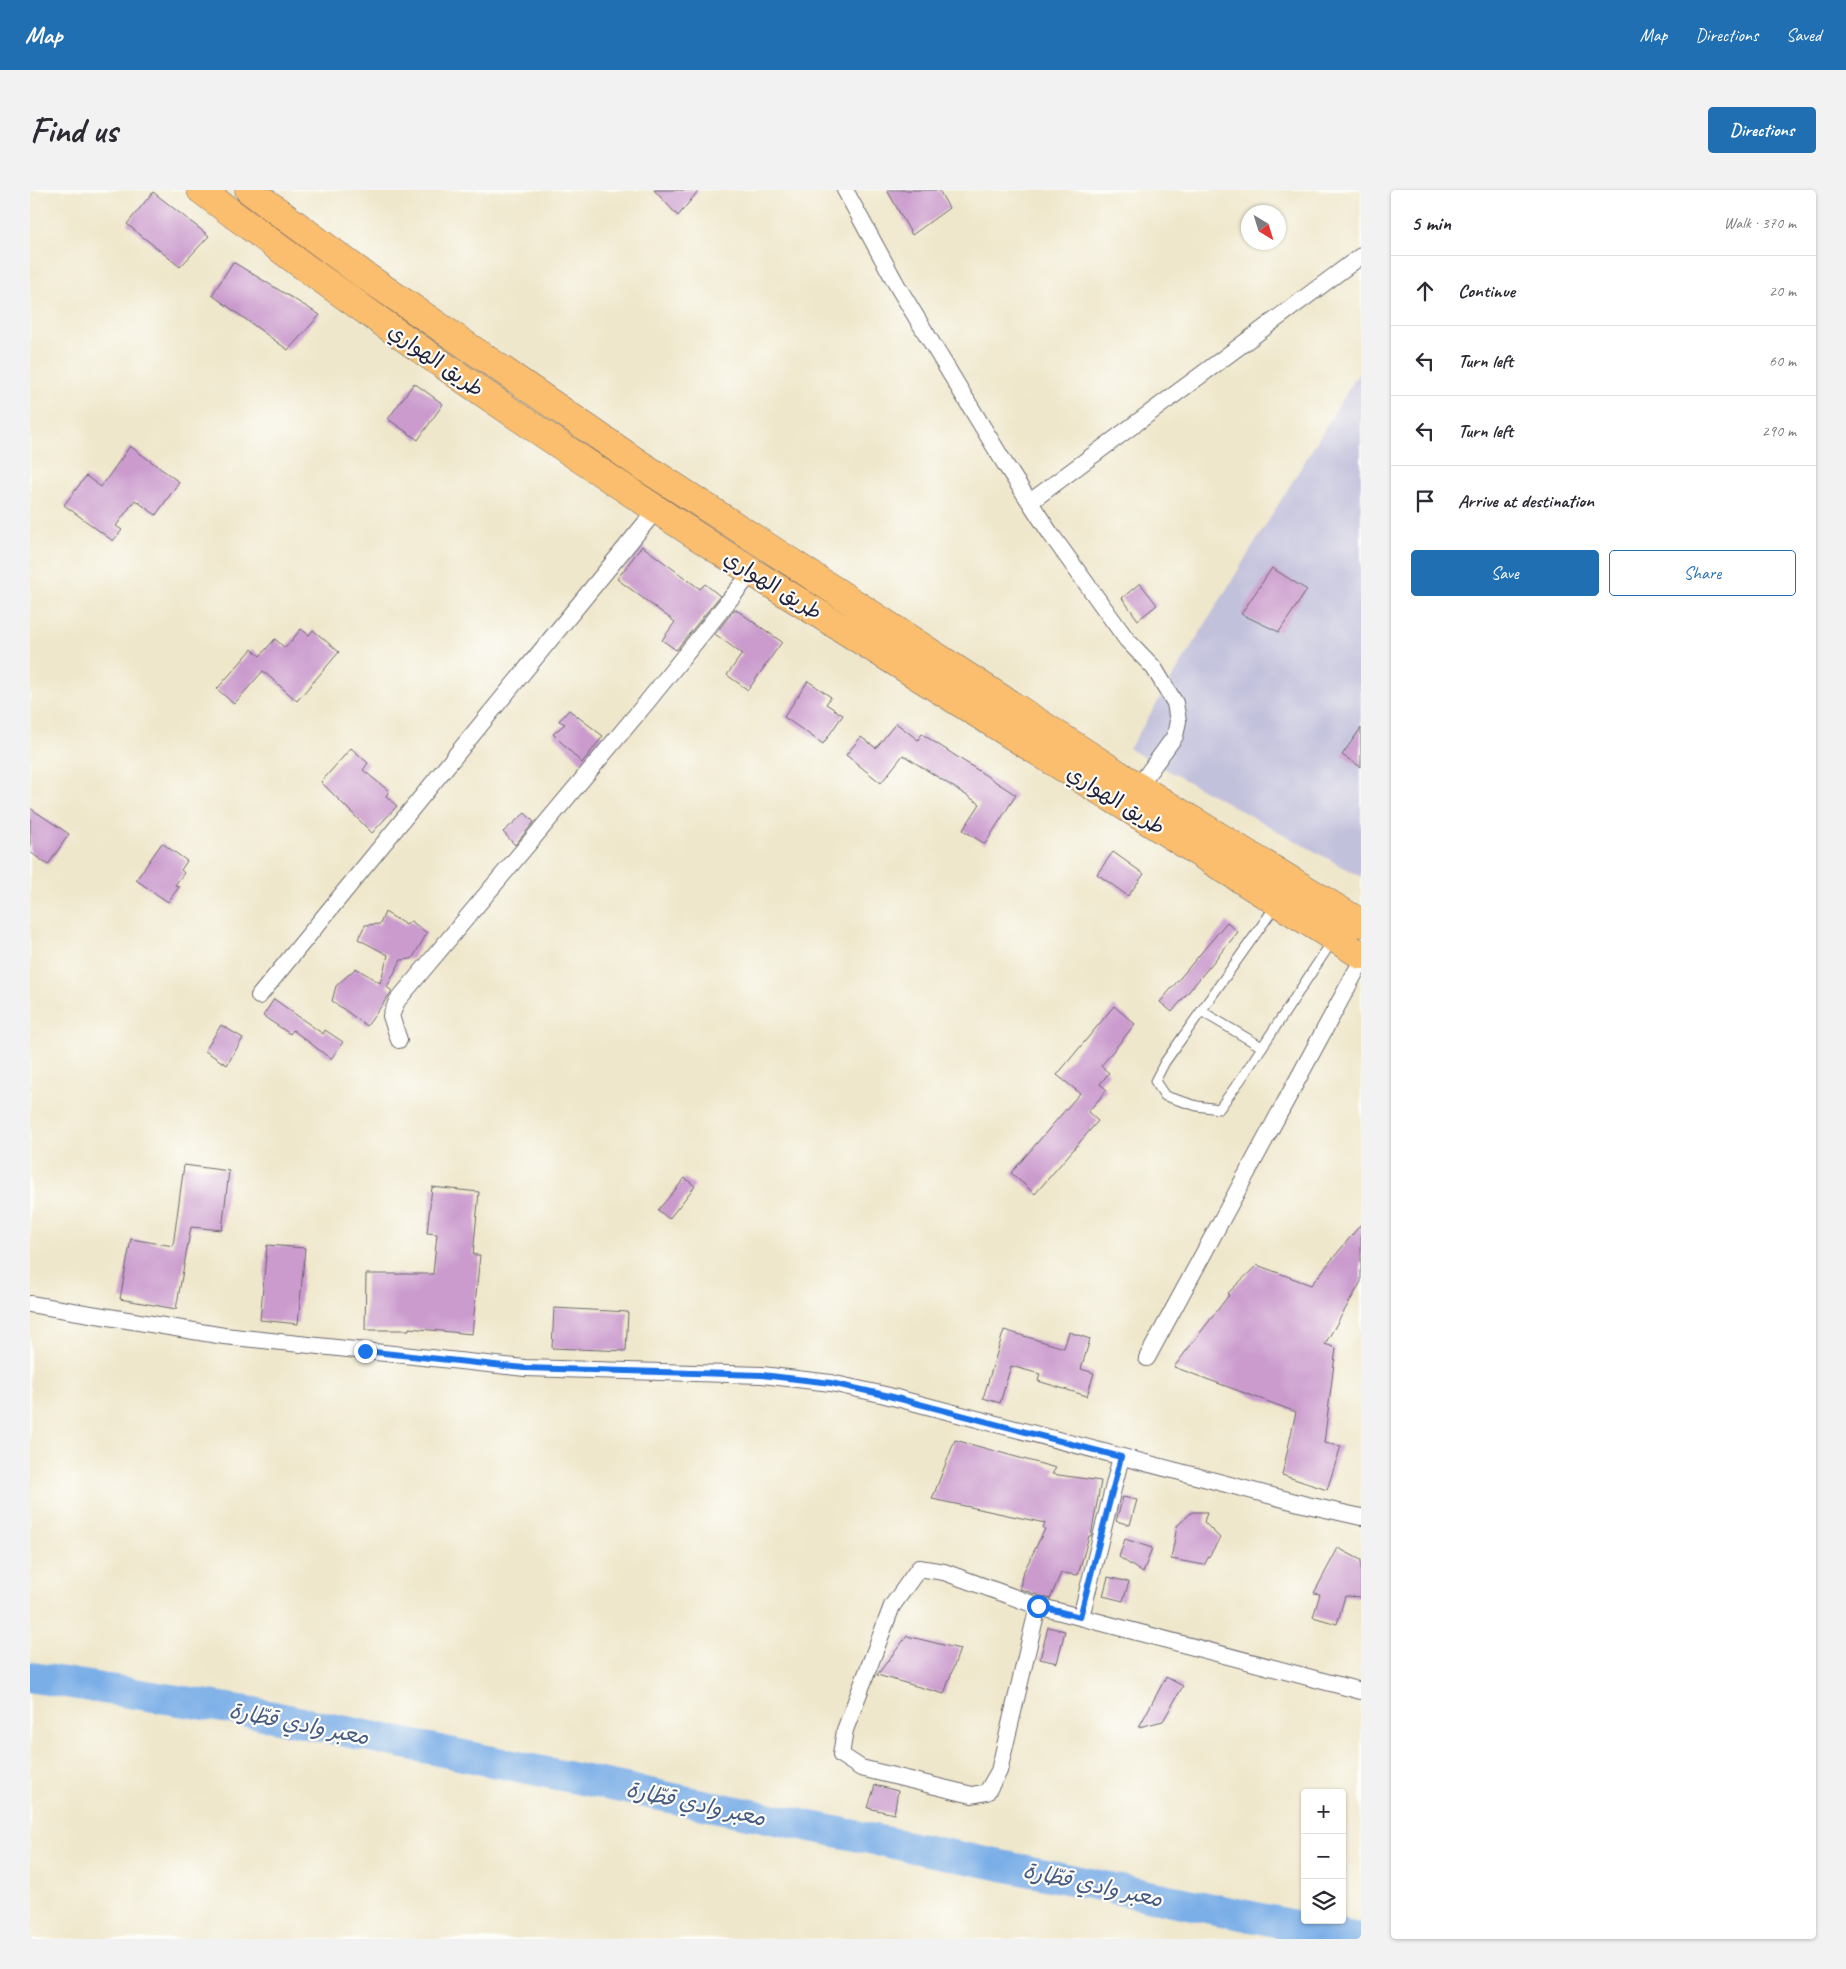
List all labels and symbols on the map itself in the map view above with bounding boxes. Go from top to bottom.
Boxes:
north arrow [1241,205,1286,250]
street label: طريق الهواري [382,318,489,404]
street label: طريق الهواري [718,545,827,627]
street label: طريق الهواري [1061,760,1170,842]
route end [354,1340,377,1363]
route start [1027,1595,1050,1618]
water label: معبر وادي قطّارة [226,1697,371,1752]
water label: معبر وادي قطّارة [623,1776,768,1833]
water label: معبر وادي قطّارة [1020,1857,1165,1914]

